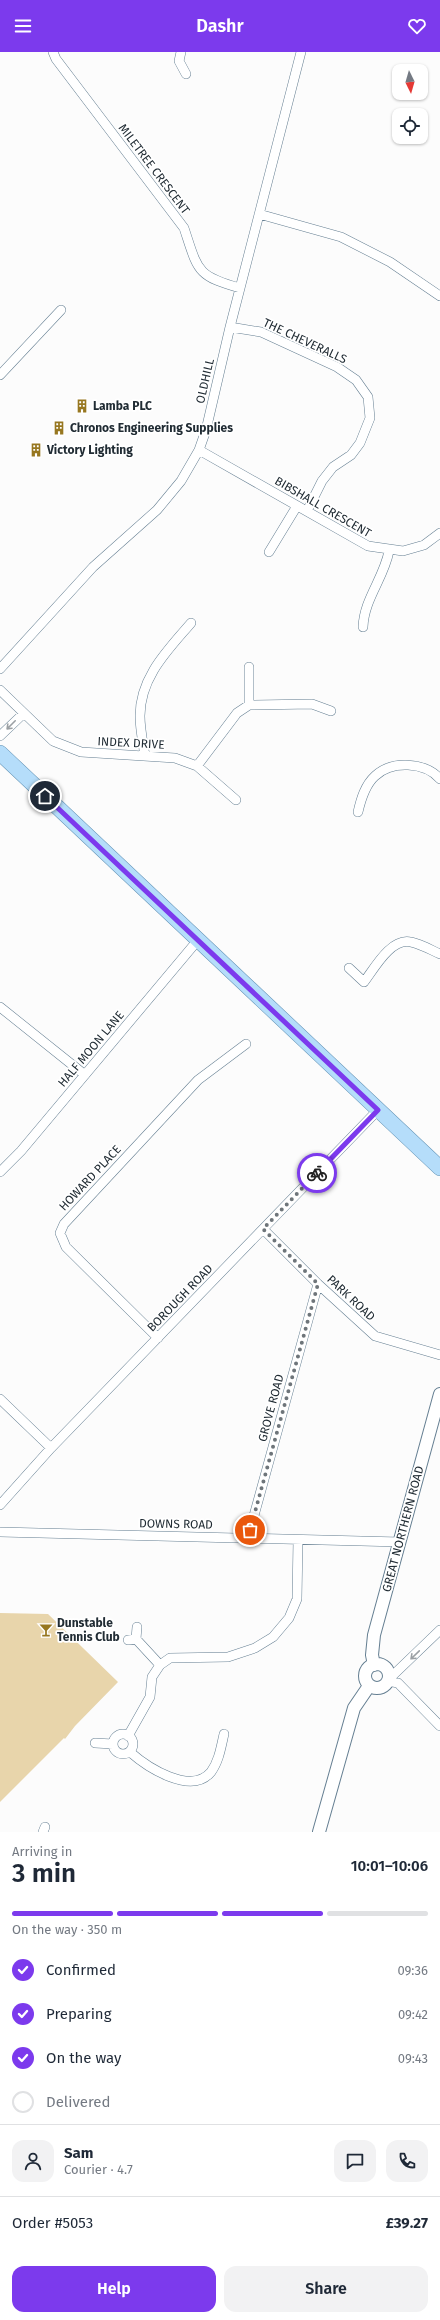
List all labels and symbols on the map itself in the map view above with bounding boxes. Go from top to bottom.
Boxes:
north arrow [392,64,428,100]
street label: MILETREE CRESCENT [116,121,193,217]
street label: THE CHEVERALLS [261,315,350,367]
street label: OLDHILL [193,357,217,405]
building icon: Lamba PLC [74,398,90,414]
place label: Lamba PLC [93,399,152,413]
building icon: Chronos Engineering Supplies [51,420,67,436]
place label: Chronos Engineering Supplies [70,421,233,435]
building icon: Victory Lighting [28,442,44,458]
place label: Victory Lighting [46,443,133,457]
street label: BIBSHALL CRESCENT [272,474,374,541]
one-way arrow [6,720,16,730]
street label: INDEX DRIVE [97,734,165,752]
pin [28,779,62,813]
street label: HALF MOON LANE [55,1008,127,1090]
street label: HOWARD PLACE [56,1142,124,1214]
courier [297,1153,337,1193]
street label: BOROUGH ROAD [144,1261,216,1334]
street label: PARK ROAD [324,1272,378,1324]
street label: GROVE ROAD [255,1373,287,1443]
street label: GREAT NORTHERN ROAD [379,1464,427,1593]
pin [233,1513,267,1547]
street label: DOWNS ROAD [139,1516,213,1532]
place label: Dunstable Tennis Club [57,1616,120,1644]
bar icon: Dunstable Tennis Club [38,1622,54,1638]
one-way arrow [410,1650,420,1659]

